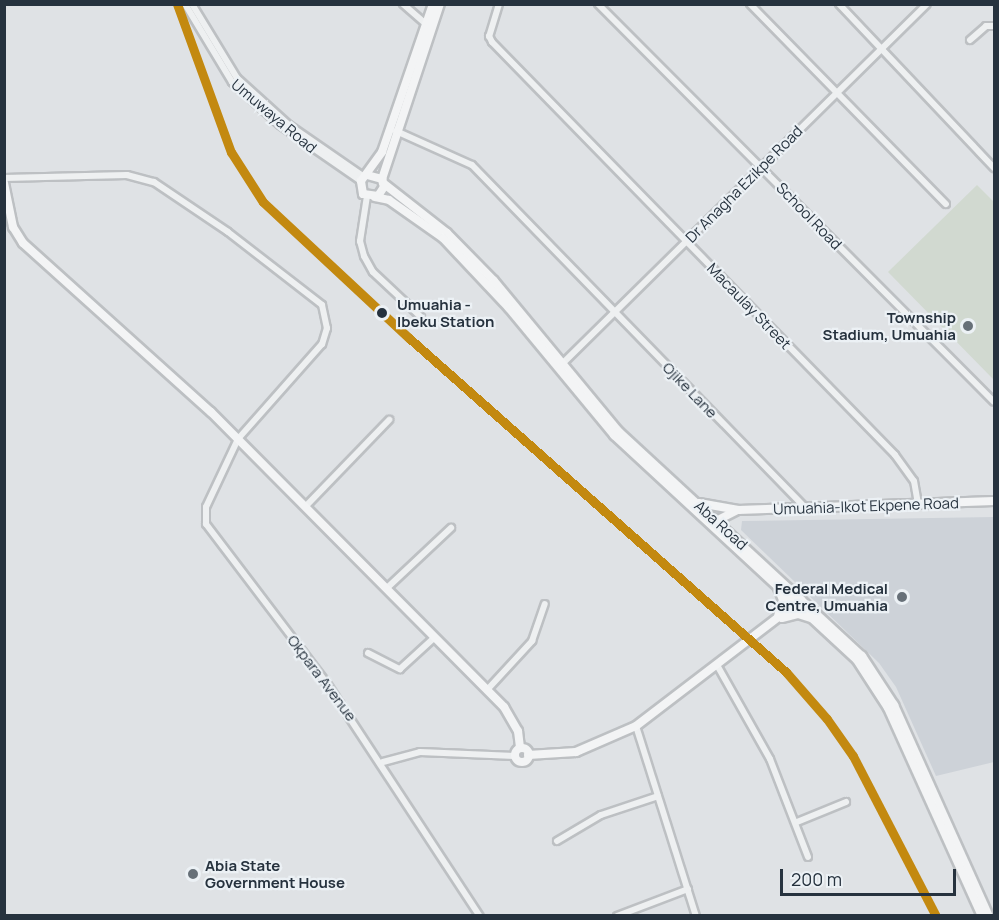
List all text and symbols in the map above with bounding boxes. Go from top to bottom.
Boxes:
street label: Umuwaya Road [228,75,320,157]
street label: Dr Anagha Ezikpe Road [682,122,806,246]
street label: School Road [773,179,845,253]
street label: Macaulay Street [703,259,795,353]
place label: Umuahia - Ibeku Station [397,295,494,330]
marker: Umuahia - Ibeku Station [372,303,392,323]
place label: Township Stadium, Umuahia [823,308,956,343]
marker: Township Stadium, Umuahia [961,319,975,333]
street label: Ojike Lane [659,358,721,422]
street label: Umuahia-Ikot Ekpene Road [773,494,959,518]
street label: Aba Road [691,496,751,554]
place label: Federal Medical Centre, Umuahia [766,579,888,614]
marker: Federal Medical Centre, Umuahia [893,588,911,606]
street label: Okpara Avenue [284,631,360,725]
place label: Abia State Government House [205,856,345,891]
scale bar [783,857,958,895]
marker: Abia State Government House [186,867,200,881]
text: 200 m [791,867,842,891]

